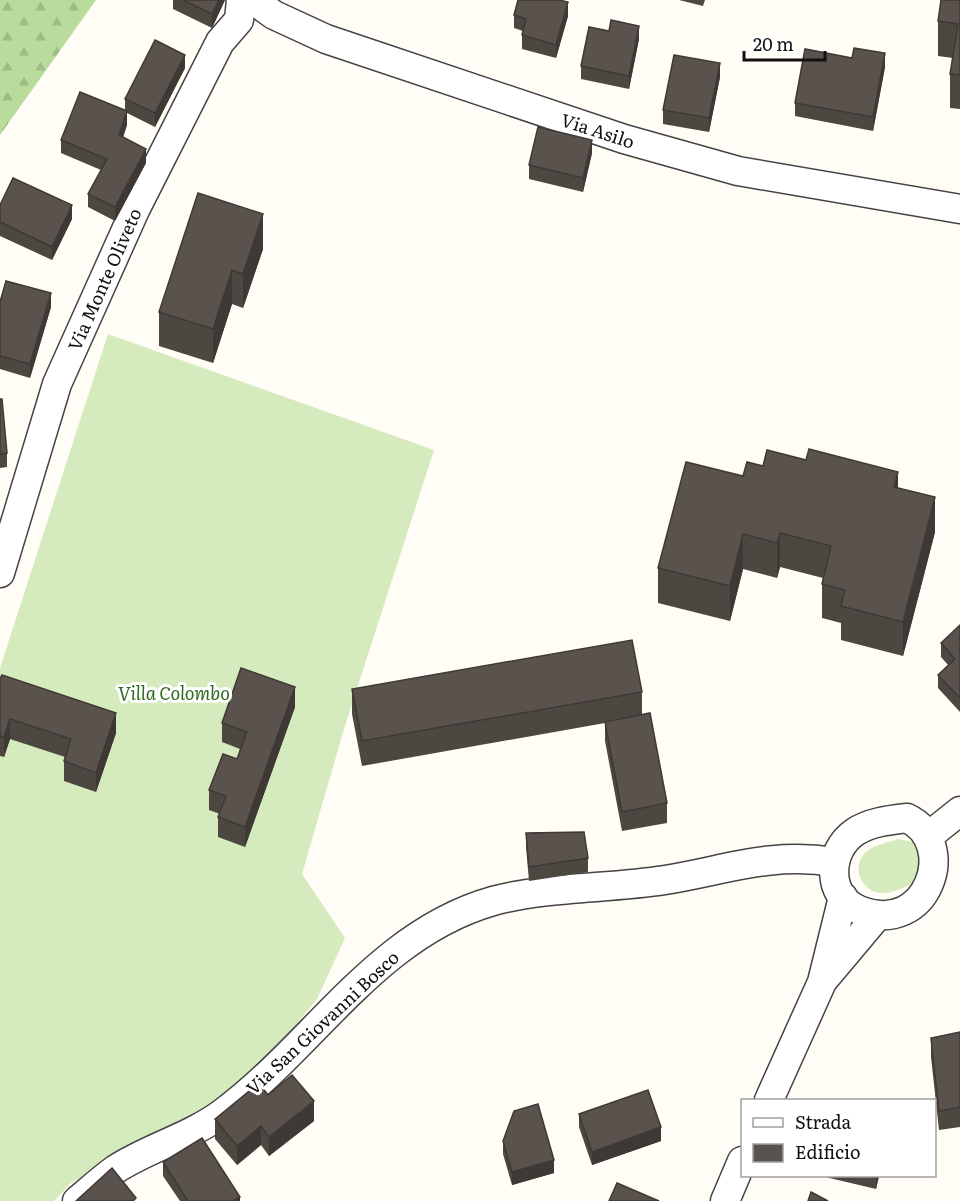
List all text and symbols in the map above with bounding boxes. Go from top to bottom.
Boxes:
scale bar [744,24,825,62]
text: 20 m [753,30,794,57]
street label: Via Asilo [558,105,638,155]
street label: Via Monte Oliveto [60,203,148,355]
park label: Villa Colombo [118,679,230,706]
street label: Via San Giovanni Bosco [239,944,405,1100]
legend [741,1099,936,1177]
text: Strada [795,1108,852,1135]
text: Edificio [795,1138,861,1165]

